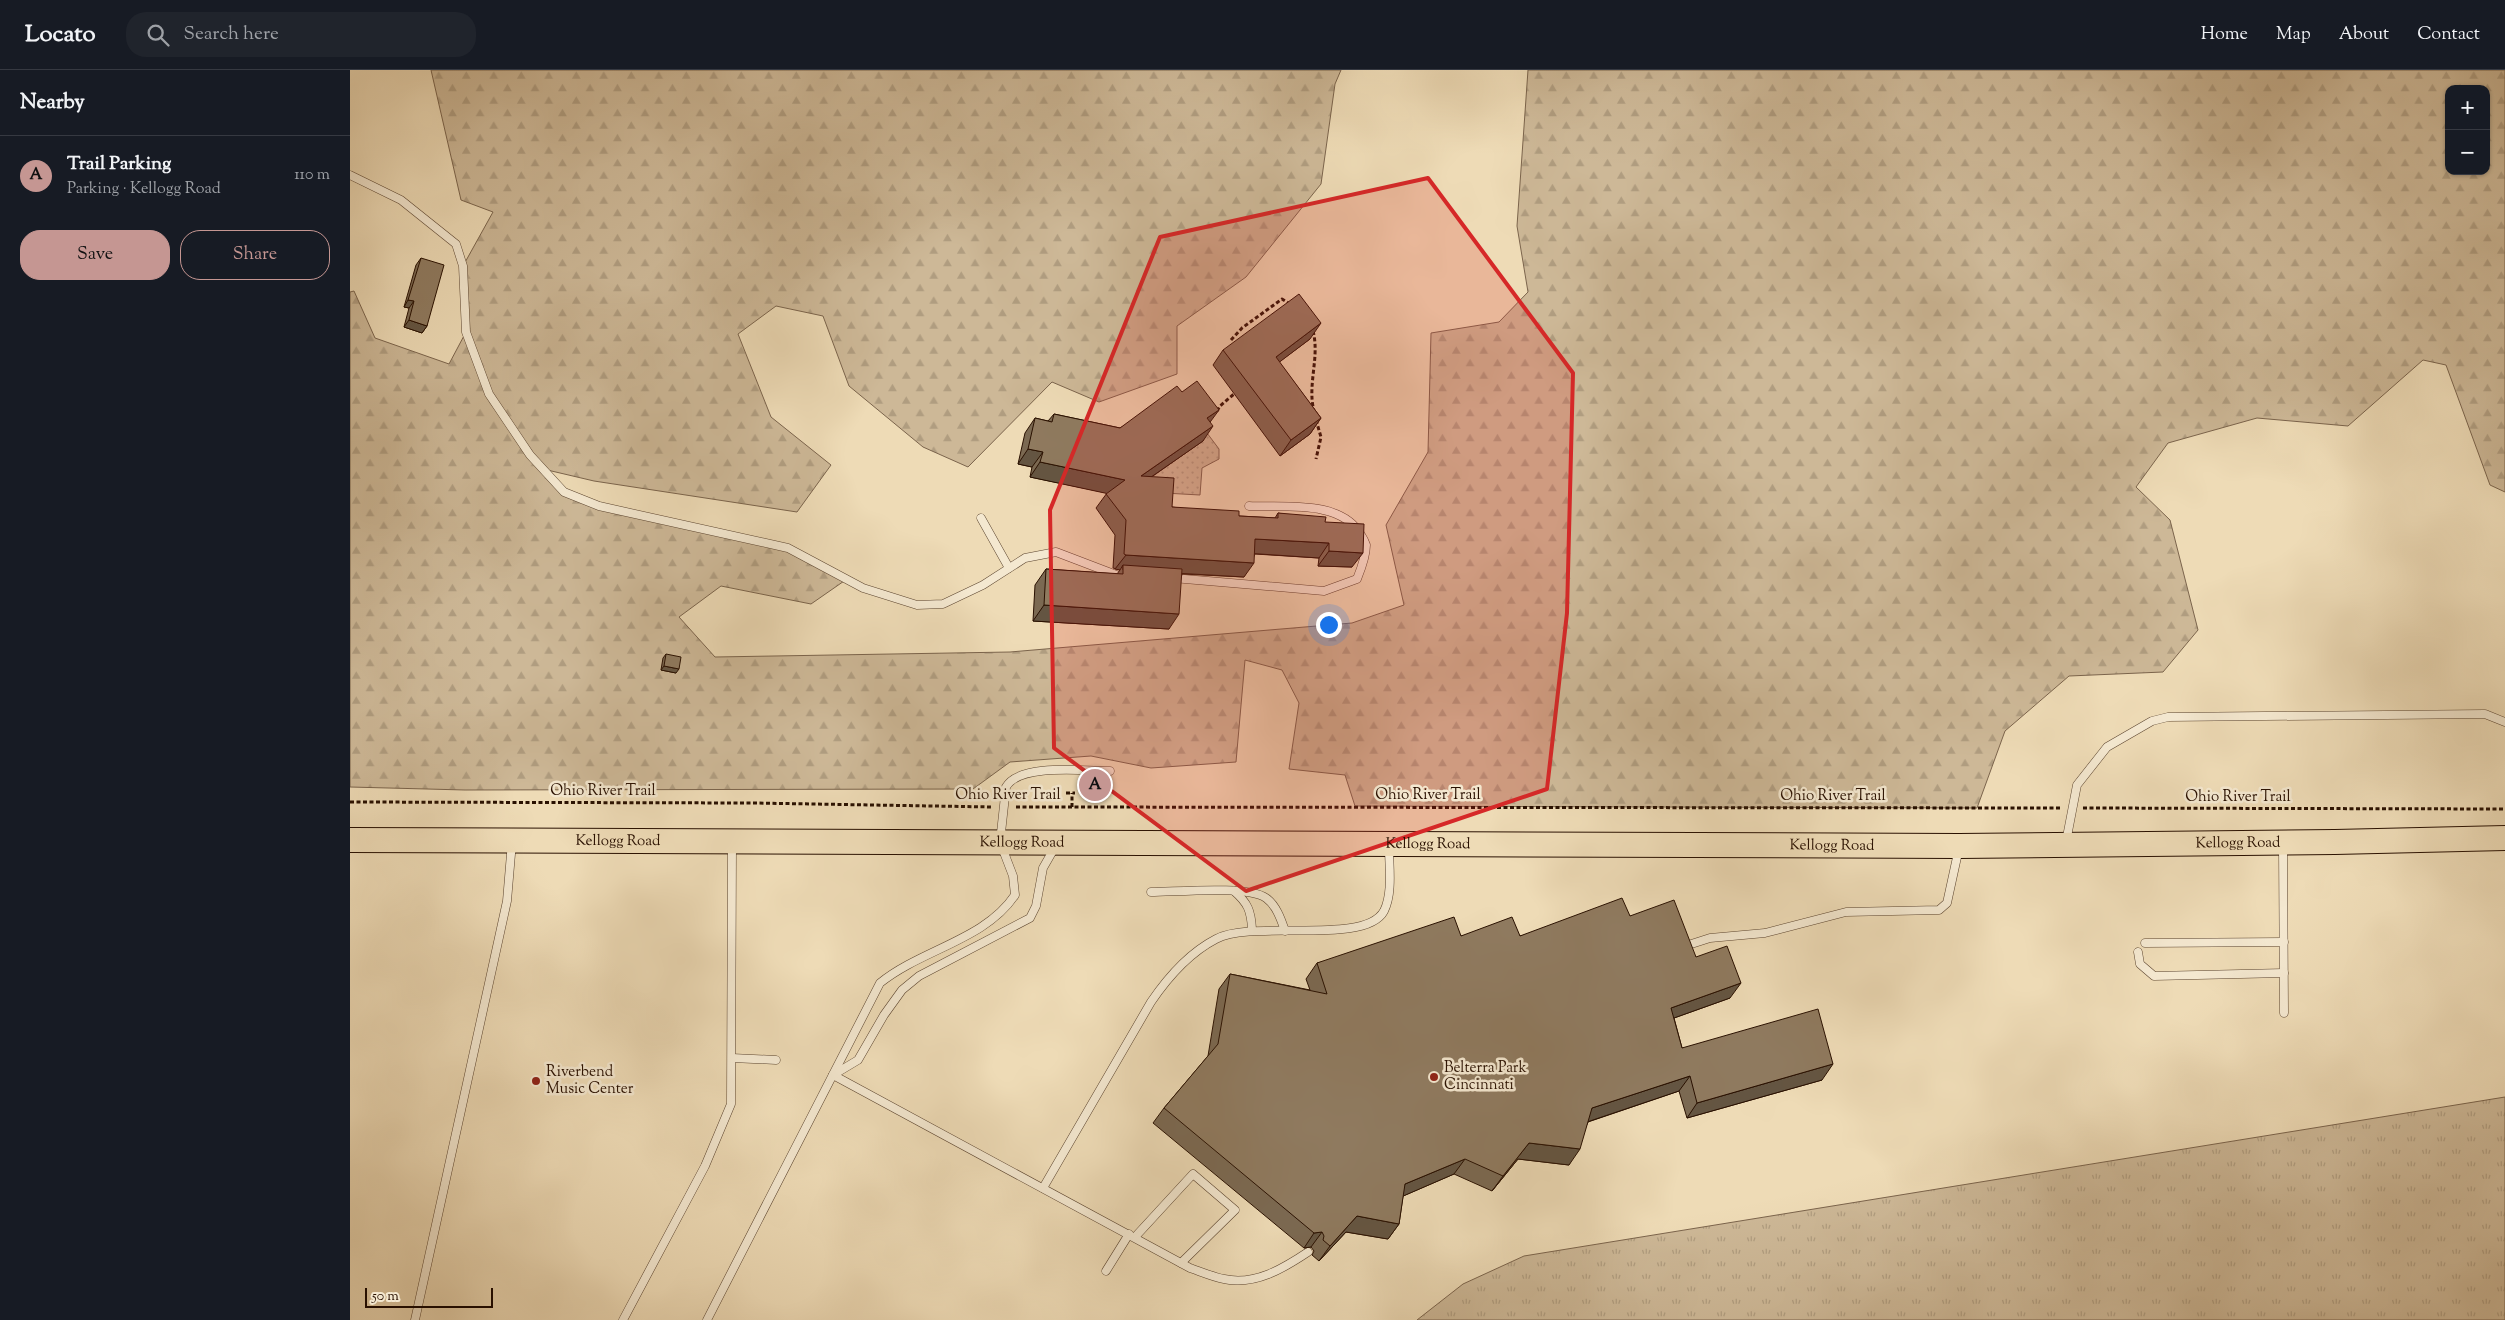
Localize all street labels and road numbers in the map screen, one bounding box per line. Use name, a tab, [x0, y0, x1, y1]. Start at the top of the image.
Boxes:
street label: Ohio River Trail	[550, 781, 656, 802]
street label: Ohio River Trail	[955, 785, 1061, 806]
street label: Ohio River Trail	[1375, 785, 1481, 806]
street label: Ohio River Trail	[1780, 786, 1886, 807]
street label: Ohio River Trail	[2185, 787, 2291, 808]
street label: Kellogg Road	[575, 830, 661, 852]
street label: Kellogg Road	[979, 832, 1065, 853]
street label: Kellogg Road	[2195, 832, 2281, 854]
street label: Kellogg Road	[1385, 833, 1471, 855]
street label: Kellogg Road	[1789, 835, 1875, 856]

